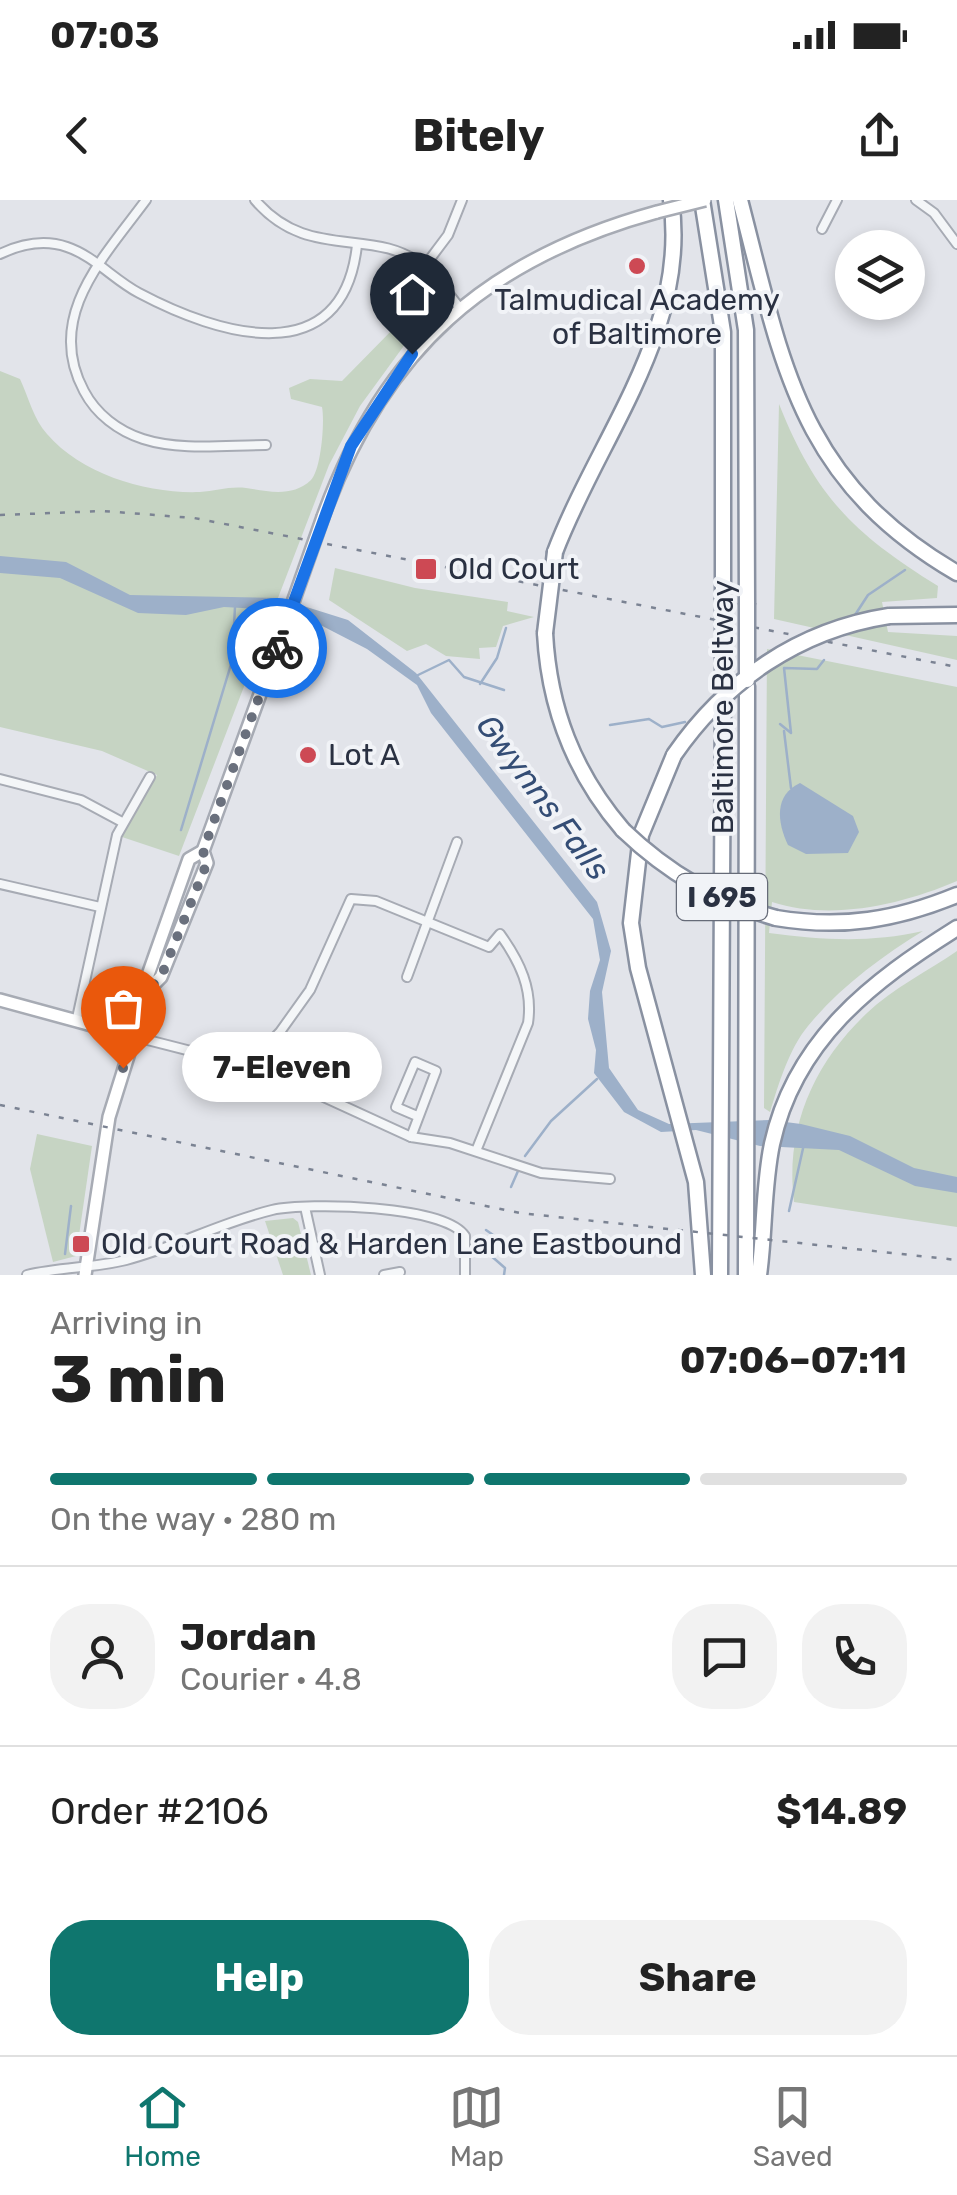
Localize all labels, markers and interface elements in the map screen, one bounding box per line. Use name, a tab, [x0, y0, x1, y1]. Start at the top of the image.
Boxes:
text: 07:03	[50, 12, 160, 58]
icon: back	[50, 108, 105, 163]
icon: share	[852, 108, 907, 163]
text: Bitely	[412, 109, 545, 162]
map controls	[835, 230, 925, 320]
button: layers	[835, 230, 925, 320]
pin	[370, 252, 455, 355]
marker: Talmudical Academy of Baltimore	[626, 255, 648, 277]
icon: home	[385, 267, 440, 322]
place label: Talmudical Academy of Baltimore	[494, 282, 780, 352]
place label: Old Court	[448, 551, 579, 587]
marker: Old Court	[413, 556, 439, 582]
street label: Baltimore Beltway	[705, 580, 741, 834]
courier	[227, 598, 327, 698]
icon: bike	[250, 621, 305, 676]
water label: Gwynns Falls	[468, 707, 618, 887]
place label: Lot A	[328, 737, 400, 773]
marker: Lot A	[297, 744, 319, 766]
road number: I 695	[677, 874, 767, 920]
pin	[81, 966, 166, 1069]
icon: bag	[96, 981, 151, 1036]
callout: 7-Eleven	[183, 1033, 383, 1103]
text: 7-Eleven	[213, 1048, 351, 1086]
place label: Old Court Road & Harden Lane Eastbound	[101, 1226, 682, 1262]
marker: Old Court Road & Harden Lane Eastbound	[70, 1233, 92, 1255]
text: Arriving in	[50, 1304, 202, 1342]
text: 07:06–07:11	[680, 1337, 907, 1383]
text: 3 min	[50, 1341, 227, 1418]
text: On the way · 280 m	[50, 1500, 337, 1538]
button: person	[50, 1604, 155, 1709]
button: chat	[672, 1604, 777, 1709]
button: phone	[802, 1604, 907, 1709]
text: Jordan	[180, 1614, 317, 1660]
text: Courier · 4.8	[180, 1660, 362, 1698]
text: Order #2106	[50, 1788, 269, 1834]
text: $14.89	[776, 1788, 907, 1834]
button: Help	[50, 1920, 469, 2035]
button: Share	[489, 1920, 907, 2035]
tab: Home	[124, 2080, 201, 2173]
tab: Map	[449, 2080, 504, 2173]
tab: Saved	[753, 2080, 833, 2173]

